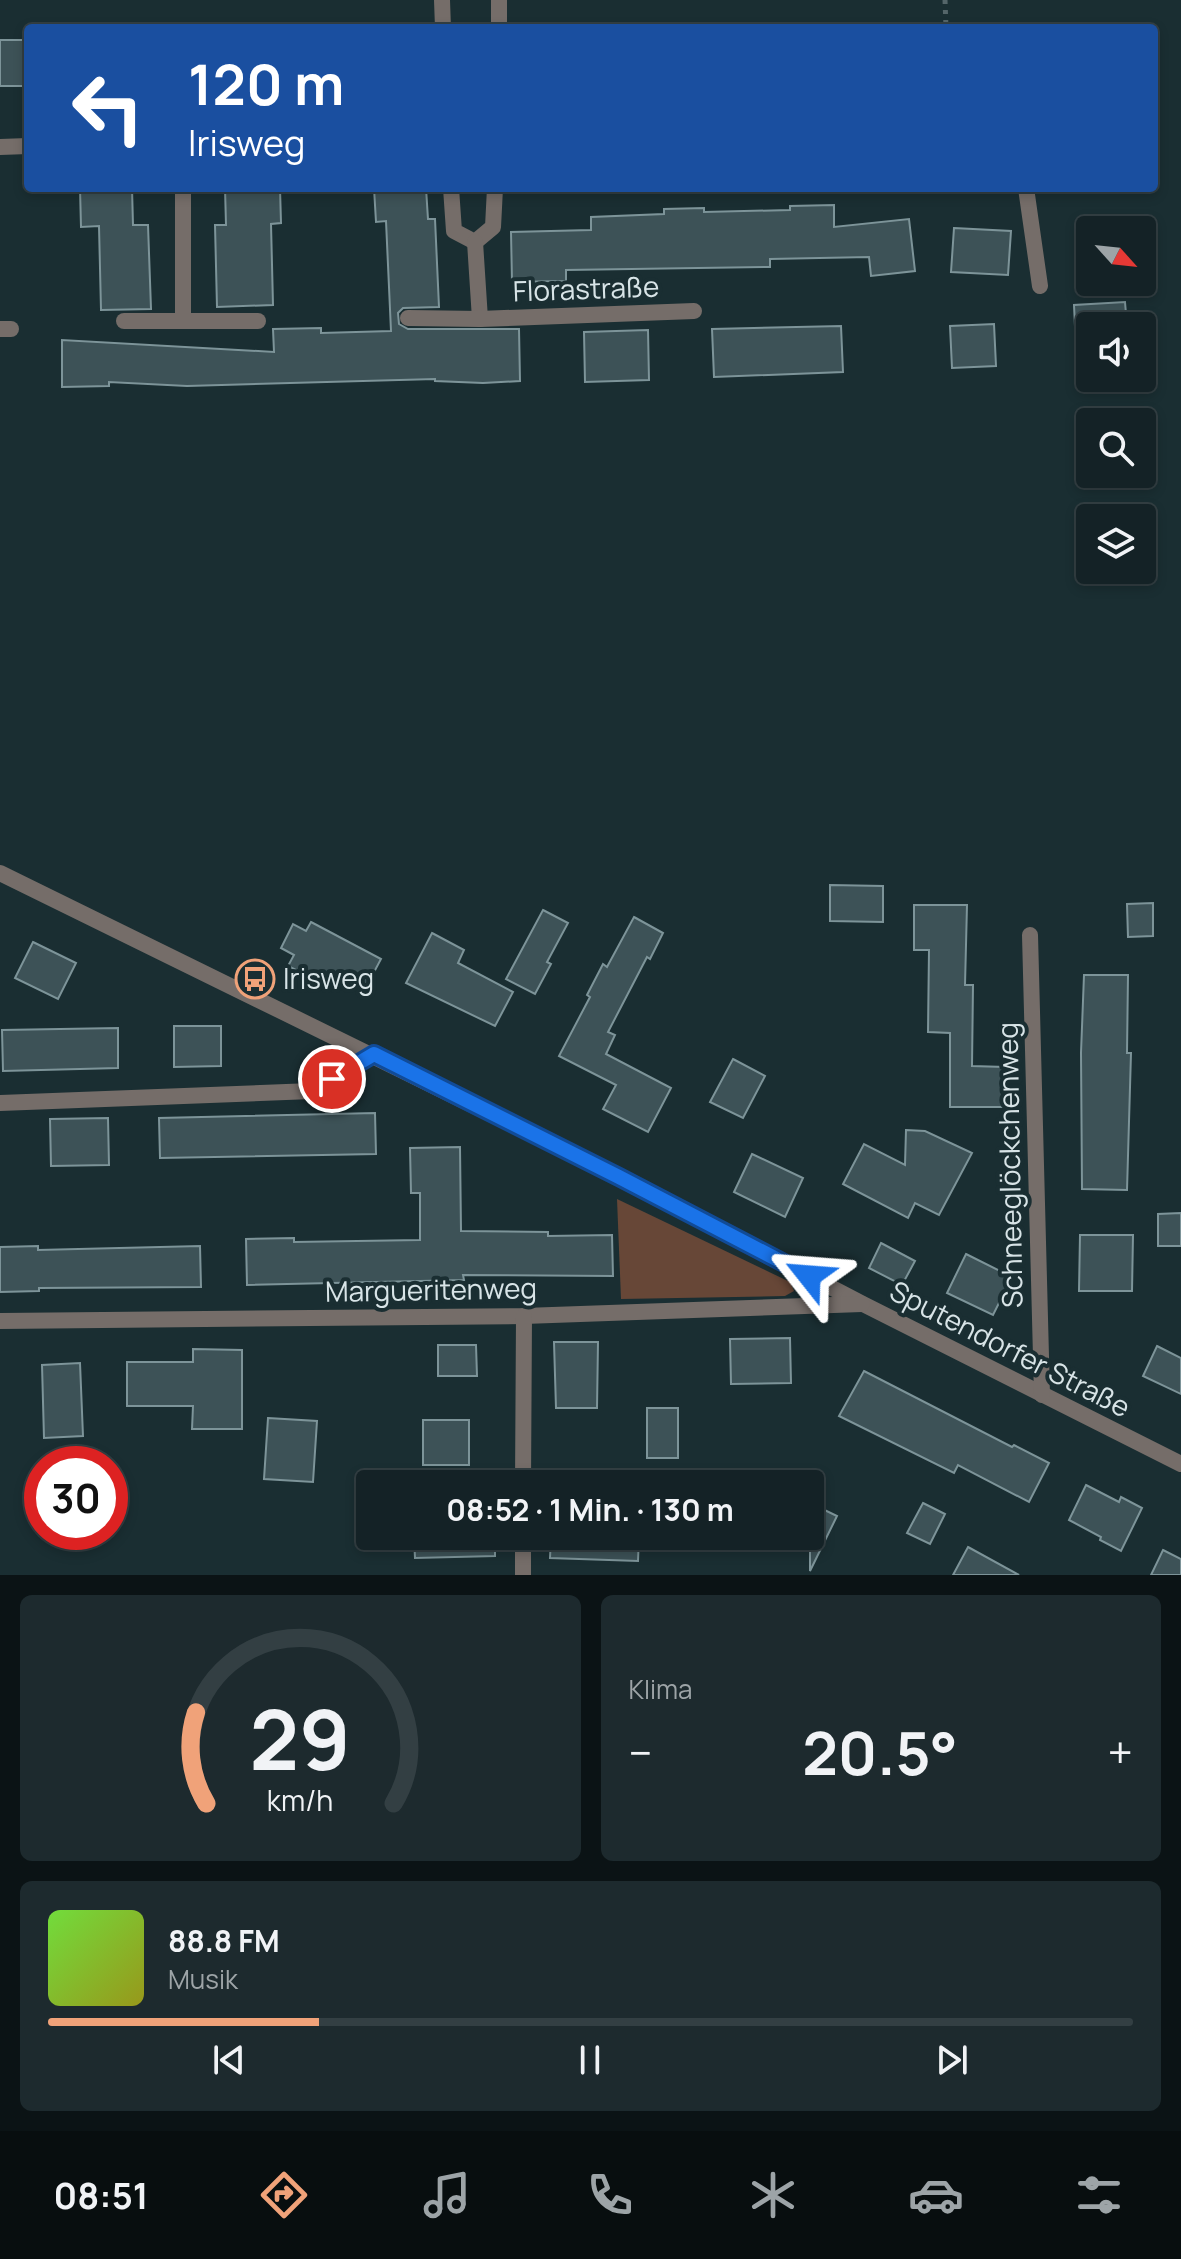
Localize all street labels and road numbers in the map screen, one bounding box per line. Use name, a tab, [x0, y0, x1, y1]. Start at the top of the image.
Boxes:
street label: Florastraße	[512, 266, 660, 310]
street label: Schneeglöckchenweg	[988, 1022, 1030, 1308]
street label: Margueritenweg	[325, 1268, 537, 1310]
street label: Sputendorfer Straße	[884, 1271, 1137, 1425]

